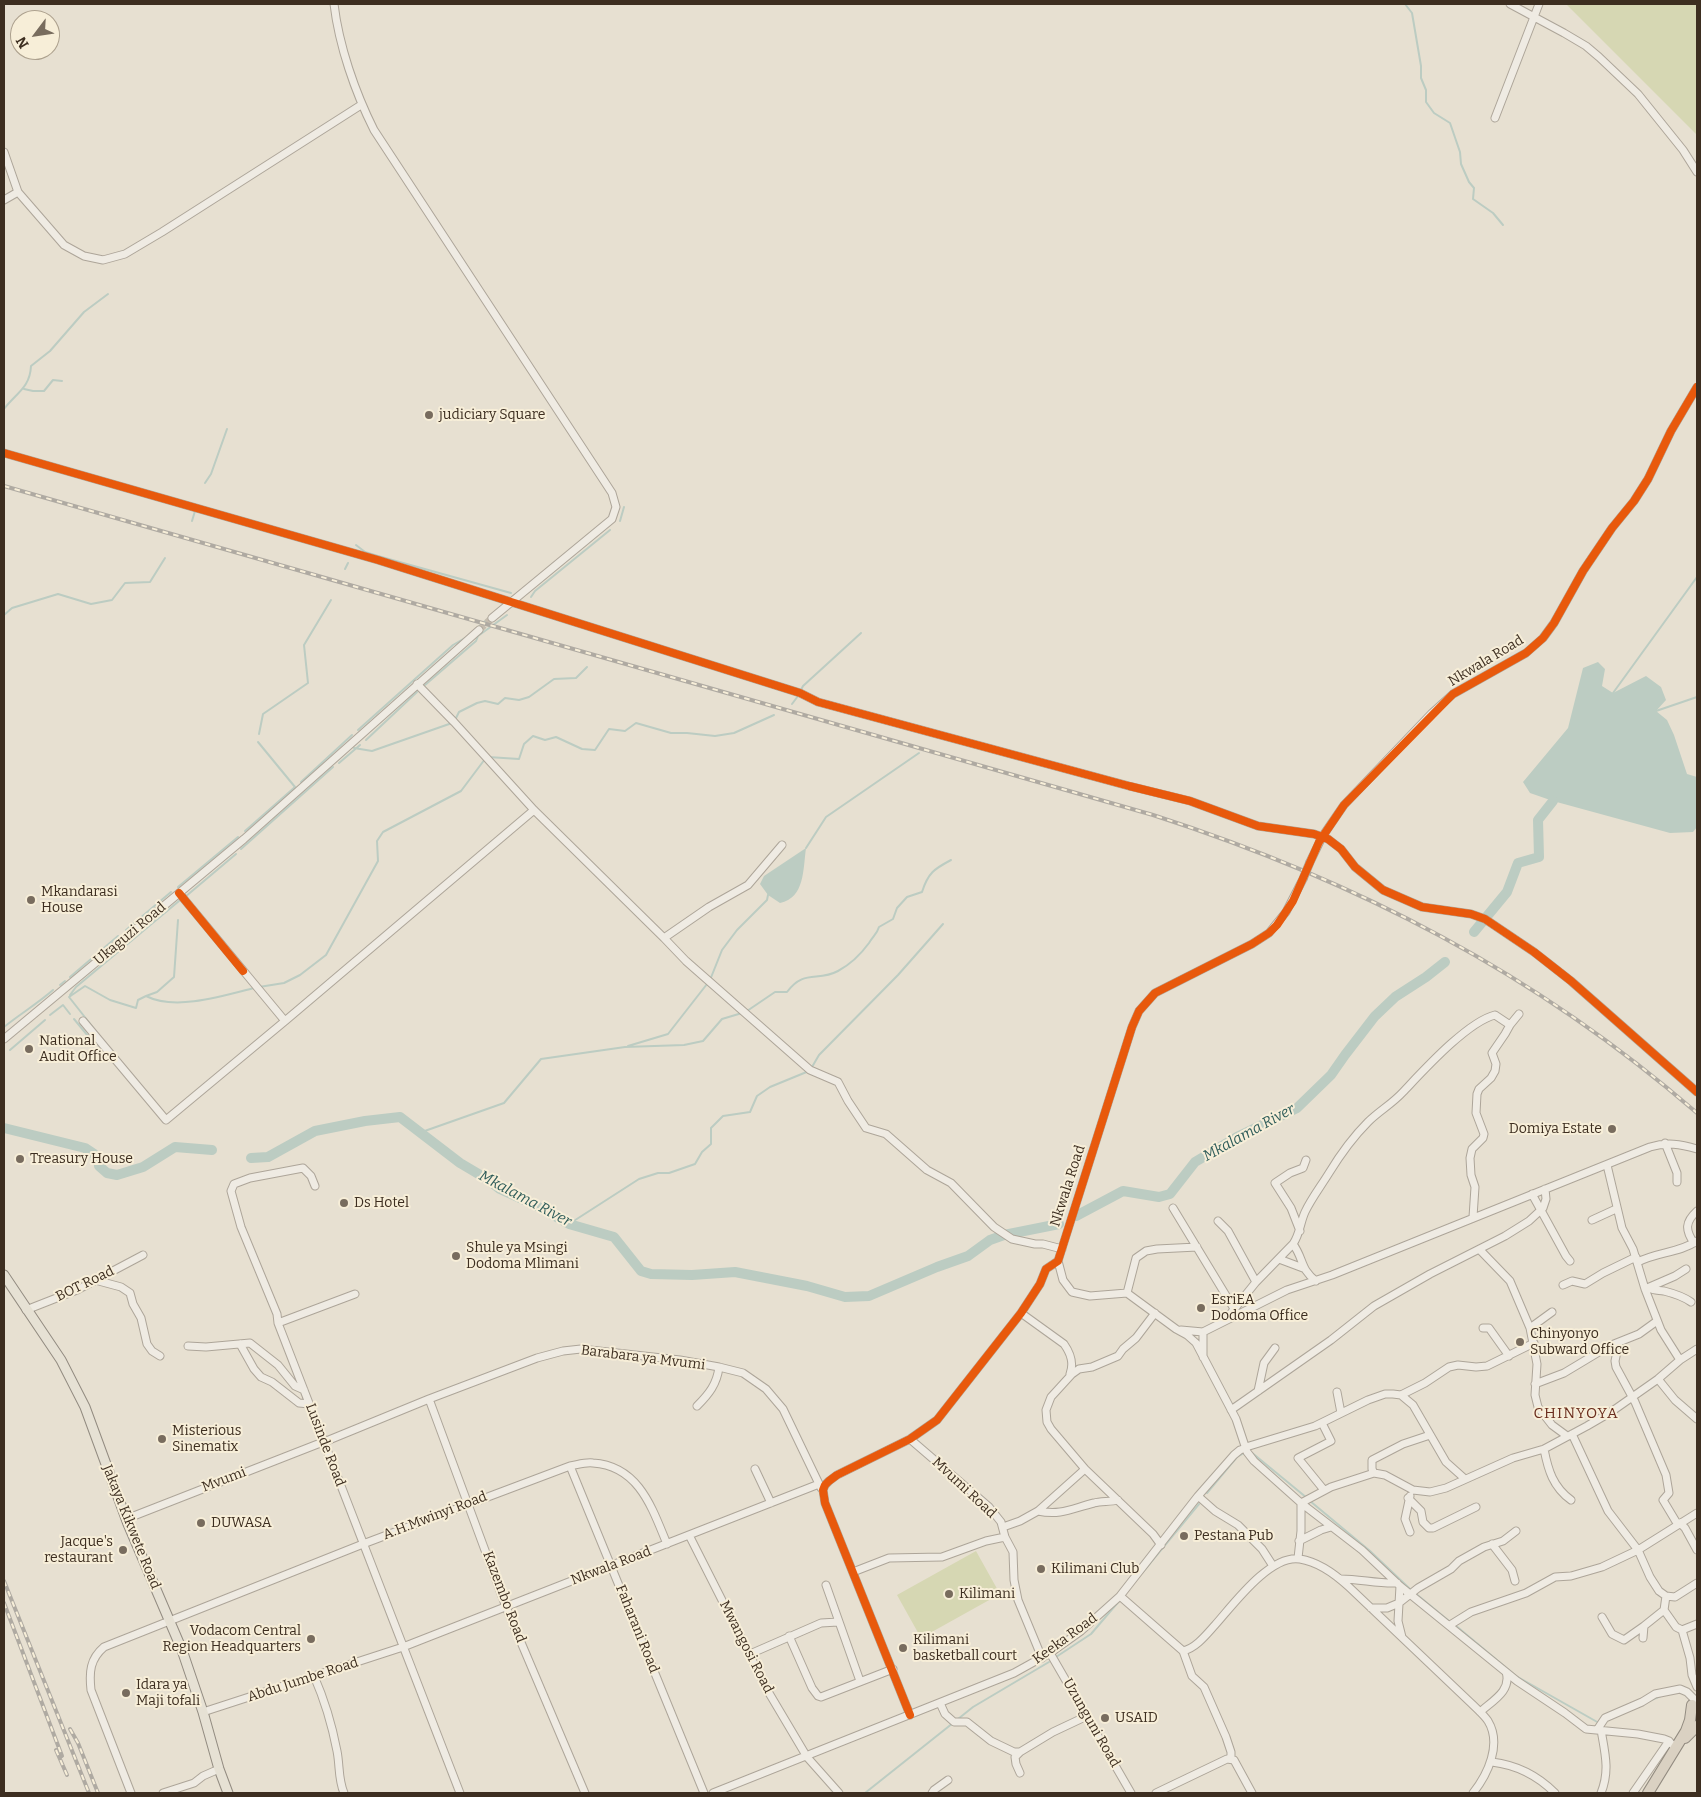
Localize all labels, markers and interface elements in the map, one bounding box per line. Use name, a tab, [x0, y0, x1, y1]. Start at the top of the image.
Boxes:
north arrow	[10, 10, 60, 60]
text: N	[13, 33, 33, 51]
place label: judiciary Square	[439, 407, 545, 423]
marker: judiciary Square	[423, 409, 435, 421]
street label: Nkwala Road	[1445, 632, 1527, 690]
place label: Mkandarasi House	[41, 884, 118, 916]
marker: Mkandarasi House	[25, 894, 37, 906]
street label: Ukaguzi Road	[91, 899, 169, 969]
place label: National Audit Office	[39, 1033, 117, 1066]
marker: National Audit Office	[23, 1043, 35, 1055]
water label: Mkalama River	[1200, 1100, 1298, 1166]
place label: Domiya Estate	[1509, 1121, 1602, 1137]
marker: Domiya Estate	[1606, 1123, 1618, 1135]
street label: Nkwala Road	[1047, 1143, 1089, 1229]
place label: Treasury House	[30, 1151, 133, 1167]
marker: Treasury House	[14, 1153, 26, 1165]
water label: Mkalama River	[476, 1167, 574, 1231]
place label: Ds Hotel	[354, 1195, 409, 1211]
marker: Ds Hotel	[338, 1197, 350, 1209]
place label: Shule ya Msingi Dodoma Mlimani	[466, 1240, 579, 1272]
marker: Shule ya Msingi Dodoma Mlimani	[450, 1250, 462, 1262]
street label: BOT Road	[53, 1263, 117, 1305]
place label: EsriEA Dodoma Office	[1211, 1292, 1308, 1324]
marker: EsriEA Dodoma Office	[1195, 1302, 1207, 1314]
place label: Chinyonyo Subward Office	[1530, 1326, 1629, 1358]
marker: Chinyonyo Subward Office	[1514, 1336, 1526, 1348]
street label: Barabara ya Mvumi	[580, 1342, 706, 1374]
street label: Lusinde Road	[301, 1401, 349, 1489]
district label: CHINYOYA	[1532, 1405, 1620, 1423]
place label: Misterious Sinematix	[172, 1423, 241, 1455]
marker: Misterious Sinematix	[156, 1433, 168, 1445]
street label: Mvumi Road	[928, 1454, 1000, 1522]
street label: Jakaya Kikwete Road	[98, 1462, 164, 1592]
street label: Mvumi	[200, 1464, 248, 1496]
street label: A.H.Mwinyi Road	[381, 1488, 489, 1544]
place label: DUWASA	[211, 1515, 272, 1531]
marker: DUWASA	[195, 1517, 207, 1529]
place label: Pestana Pub	[1194, 1528, 1273, 1544]
marker: Pestana Pub	[1178, 1530, 1190, 1542]
place label: Jacque's restaurant	[44, 1534, 113, 1566]
street label: Nkwala Road	[568, 1543, 654, 1589]
marker: Jacque's restaurant	[117, 1544, 129, 1556]
street label: Kazembo Road	[479, 1549, 529, 1645]
place label: Kilimani Club	[1051, 1561, 1139, 1577]
marker: Kilimani Club	[1035, 1563, 1047, 1575]
street label: Faharani Road	[612, 1582, 662, 1676]
place label: Kilimani	[959, 1586, 1015, 1602]
marker: Kilimani	[943, 1588, 955, 1600]
street label: Mwangosi Road	[715, 1598, 777, 1696]
street label: Keeka Road	[1030, 1610, 1100, 1668]
place label: Vodacom Central Region Headquarters	[163, 1623, 301, 1655]
place label: Kilimani basketball court	[913, 1632, 1017, 1664]
marker: Vodacom Central Region Headquarters	[305, 1633, 317, 1645]
marker: Kilimani basketball court	[897, 1642, 909, 1654]
street label: Abdu Jumbe Road	[245, 1654, 361, 1706]
street label: Uzunguni Road	[1059, 1676, 1123, 1770]
place label: Idara ya Maji tofali	[136, 1677, 200, 1710]
marker: Idara ya Maji tofali	[120, 1687, 132, 1699]
place label: USAID	[1115, 1710, 1158, 1726]
marker: USAID	[1099, 1712, 1111, 1724]

